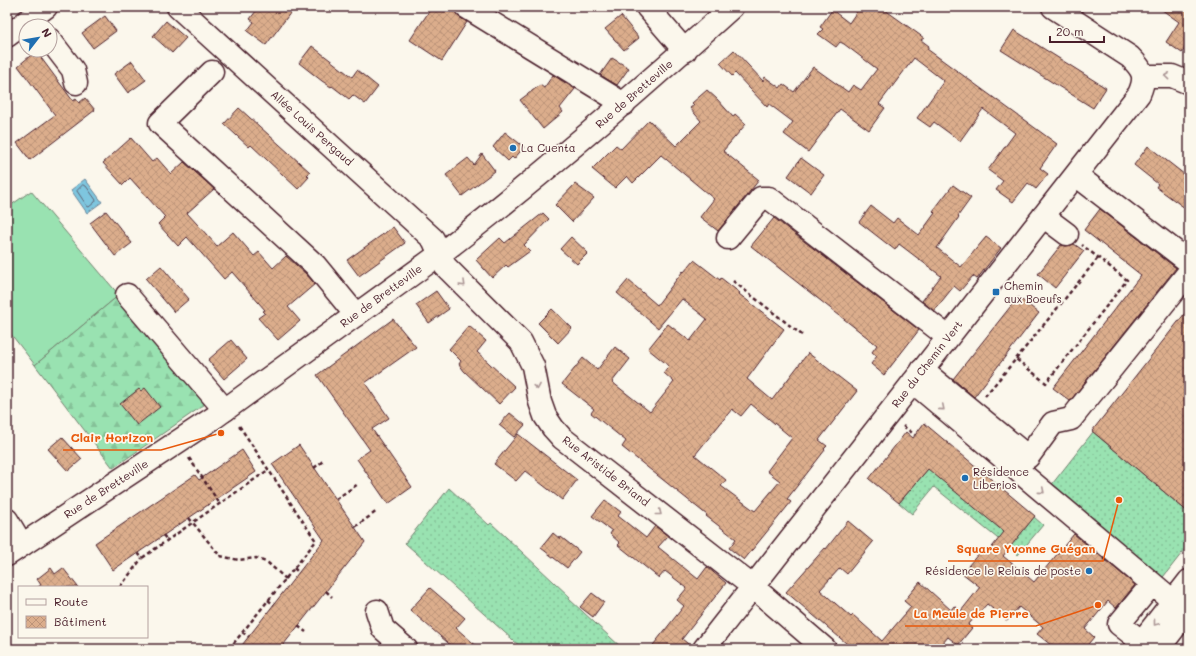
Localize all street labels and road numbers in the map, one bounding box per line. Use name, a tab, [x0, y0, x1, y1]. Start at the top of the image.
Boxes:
street label: Rue de Bretteville	[592, 56, 676, 131]
street label: Allée Louis Pergaud	[268, 87, 357, 169]
street label: Rue de Bretteville	[337, 261, 425, 330]
street label: Rue du Chemin Vert	[888, 317, 965, 410]
street label: Rue Aristide Briand	[560, 432, 653, 509]
street label: Rue de Bretteville	[61, 456, 151, 522]

